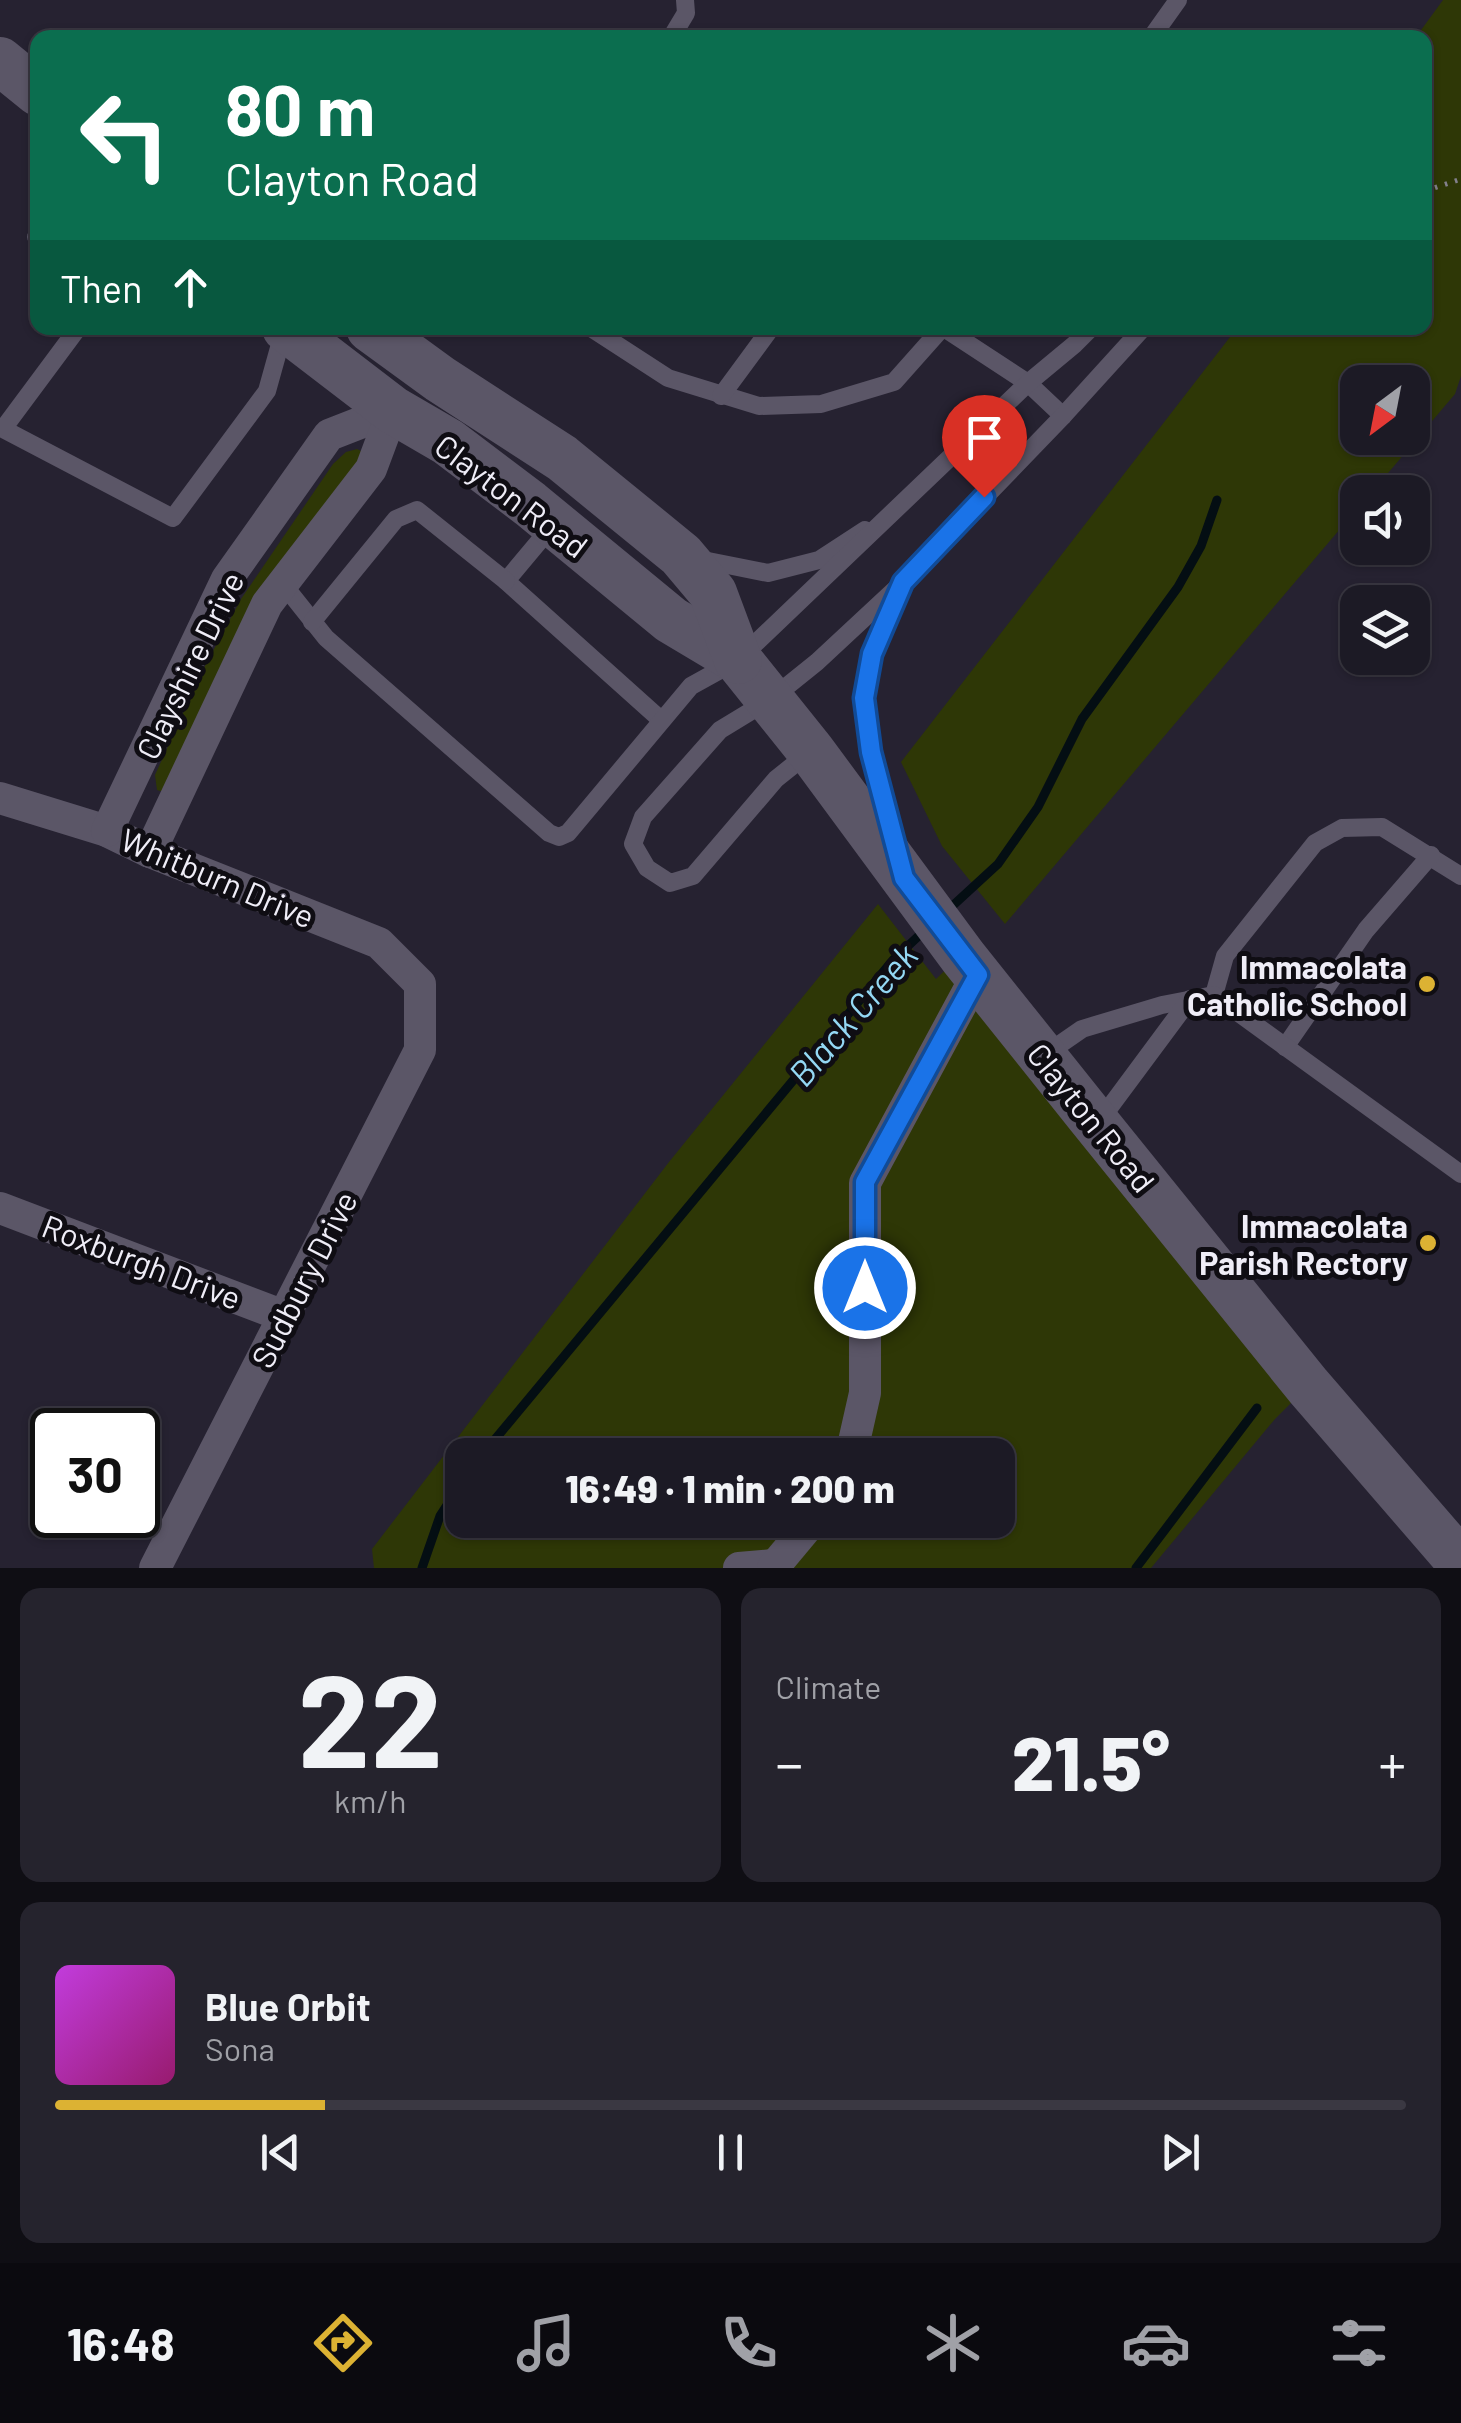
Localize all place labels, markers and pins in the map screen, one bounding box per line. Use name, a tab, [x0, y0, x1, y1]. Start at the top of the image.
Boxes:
pin	[942, 395, 1027, 498]
place label: Immacolata Catholic School	[1187, 947, 1407, 1022]
marker: Immacolata Catholic School	[1416, 973, 1438, 995]
place label: Immacolata Parish Rectory	[1199, 1206, 1408, 1281]
marker: Immacolata Parish Rectory	[1417, 1232, 1439, 1254]

